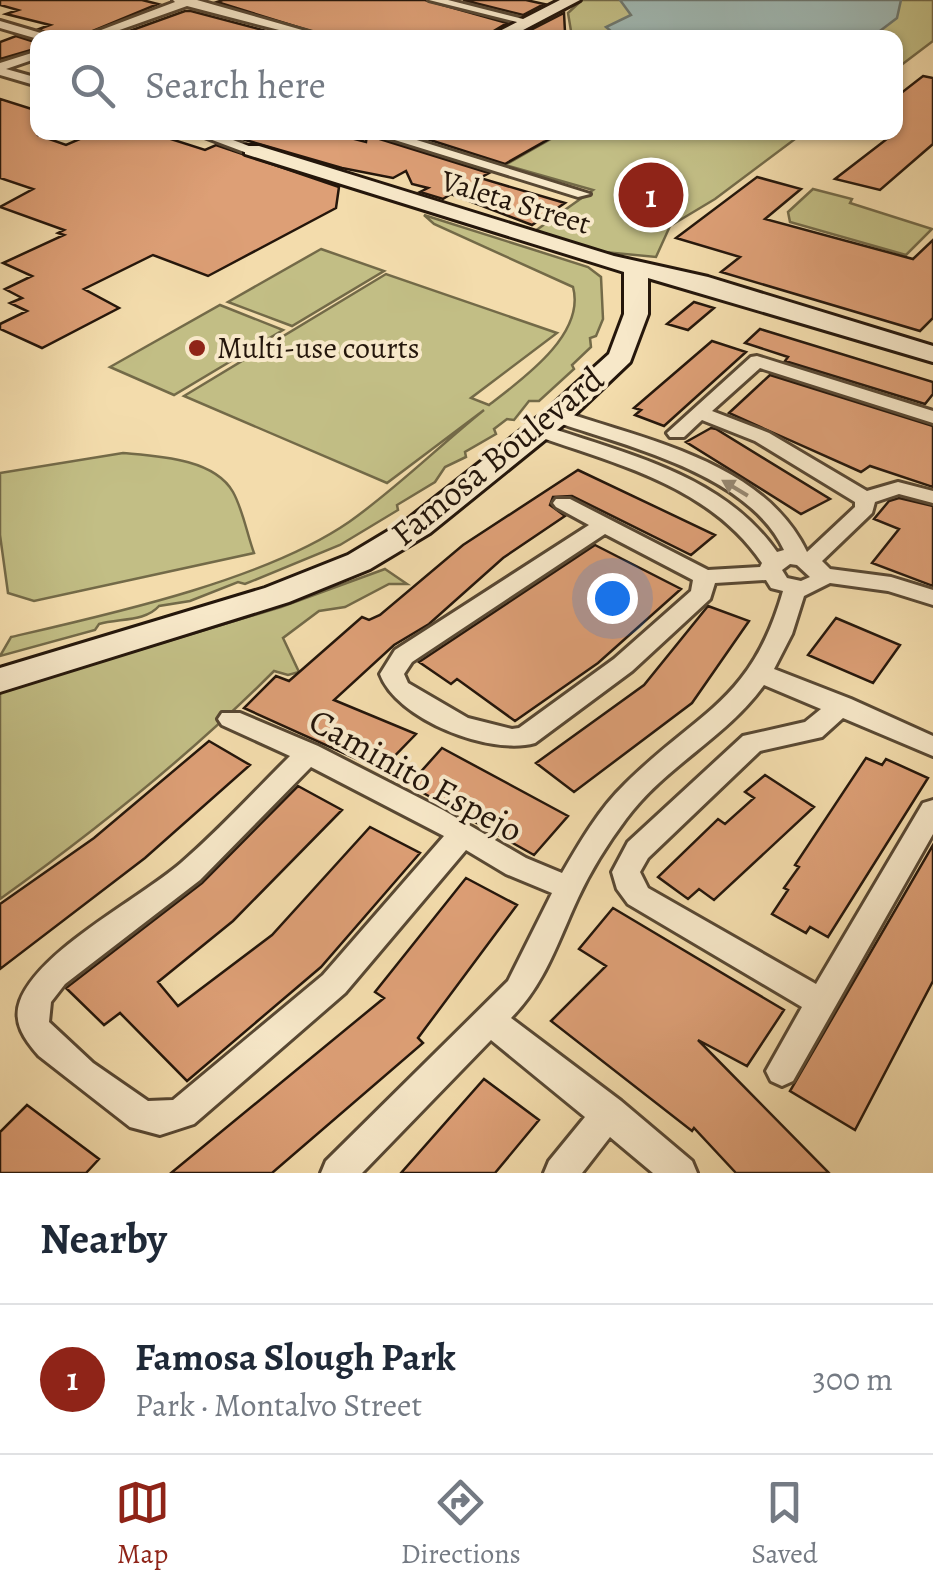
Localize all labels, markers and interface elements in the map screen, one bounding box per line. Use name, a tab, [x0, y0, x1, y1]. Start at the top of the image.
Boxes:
search box	[30, 30, 903, 140]
icon: search	[65, 58, 120, 113]
text: Search here	[145, 59, 326, 111]
pin: 1	[618, 158, 684, 232]
street label: Valeta Street	[435, 160, 596, 244]
place label: Multi-use courts	[217, 328, 420, 368]
marker: Multi-use courts	[186, 337, 208, 359]
street label: Famosa Boulevard	[381, 355, 614, 557]
one-way arrow	[721, 480, 749, 497]
your location	[587, 573, 638, 624]
street label: Caminito Espejo	[301, 696, 531, 854]
text: Nearby	[40, 1210, 167, 1267]
text: Famosa Slough Park	[135, 1331, 456, 1383]
text: 1	[67, 1357, 78, 1401]
text: 300 m	[813, 1357, 893, 1401]
text: Park · Montalvo Street	[135, 1383, 422, 1427]
tab: Map	[115, 1475, 170, 1573]
tab: Directions	[401, 1475, 521, 1573]
tab: Saved	[751, 1475, 818, 1573]

